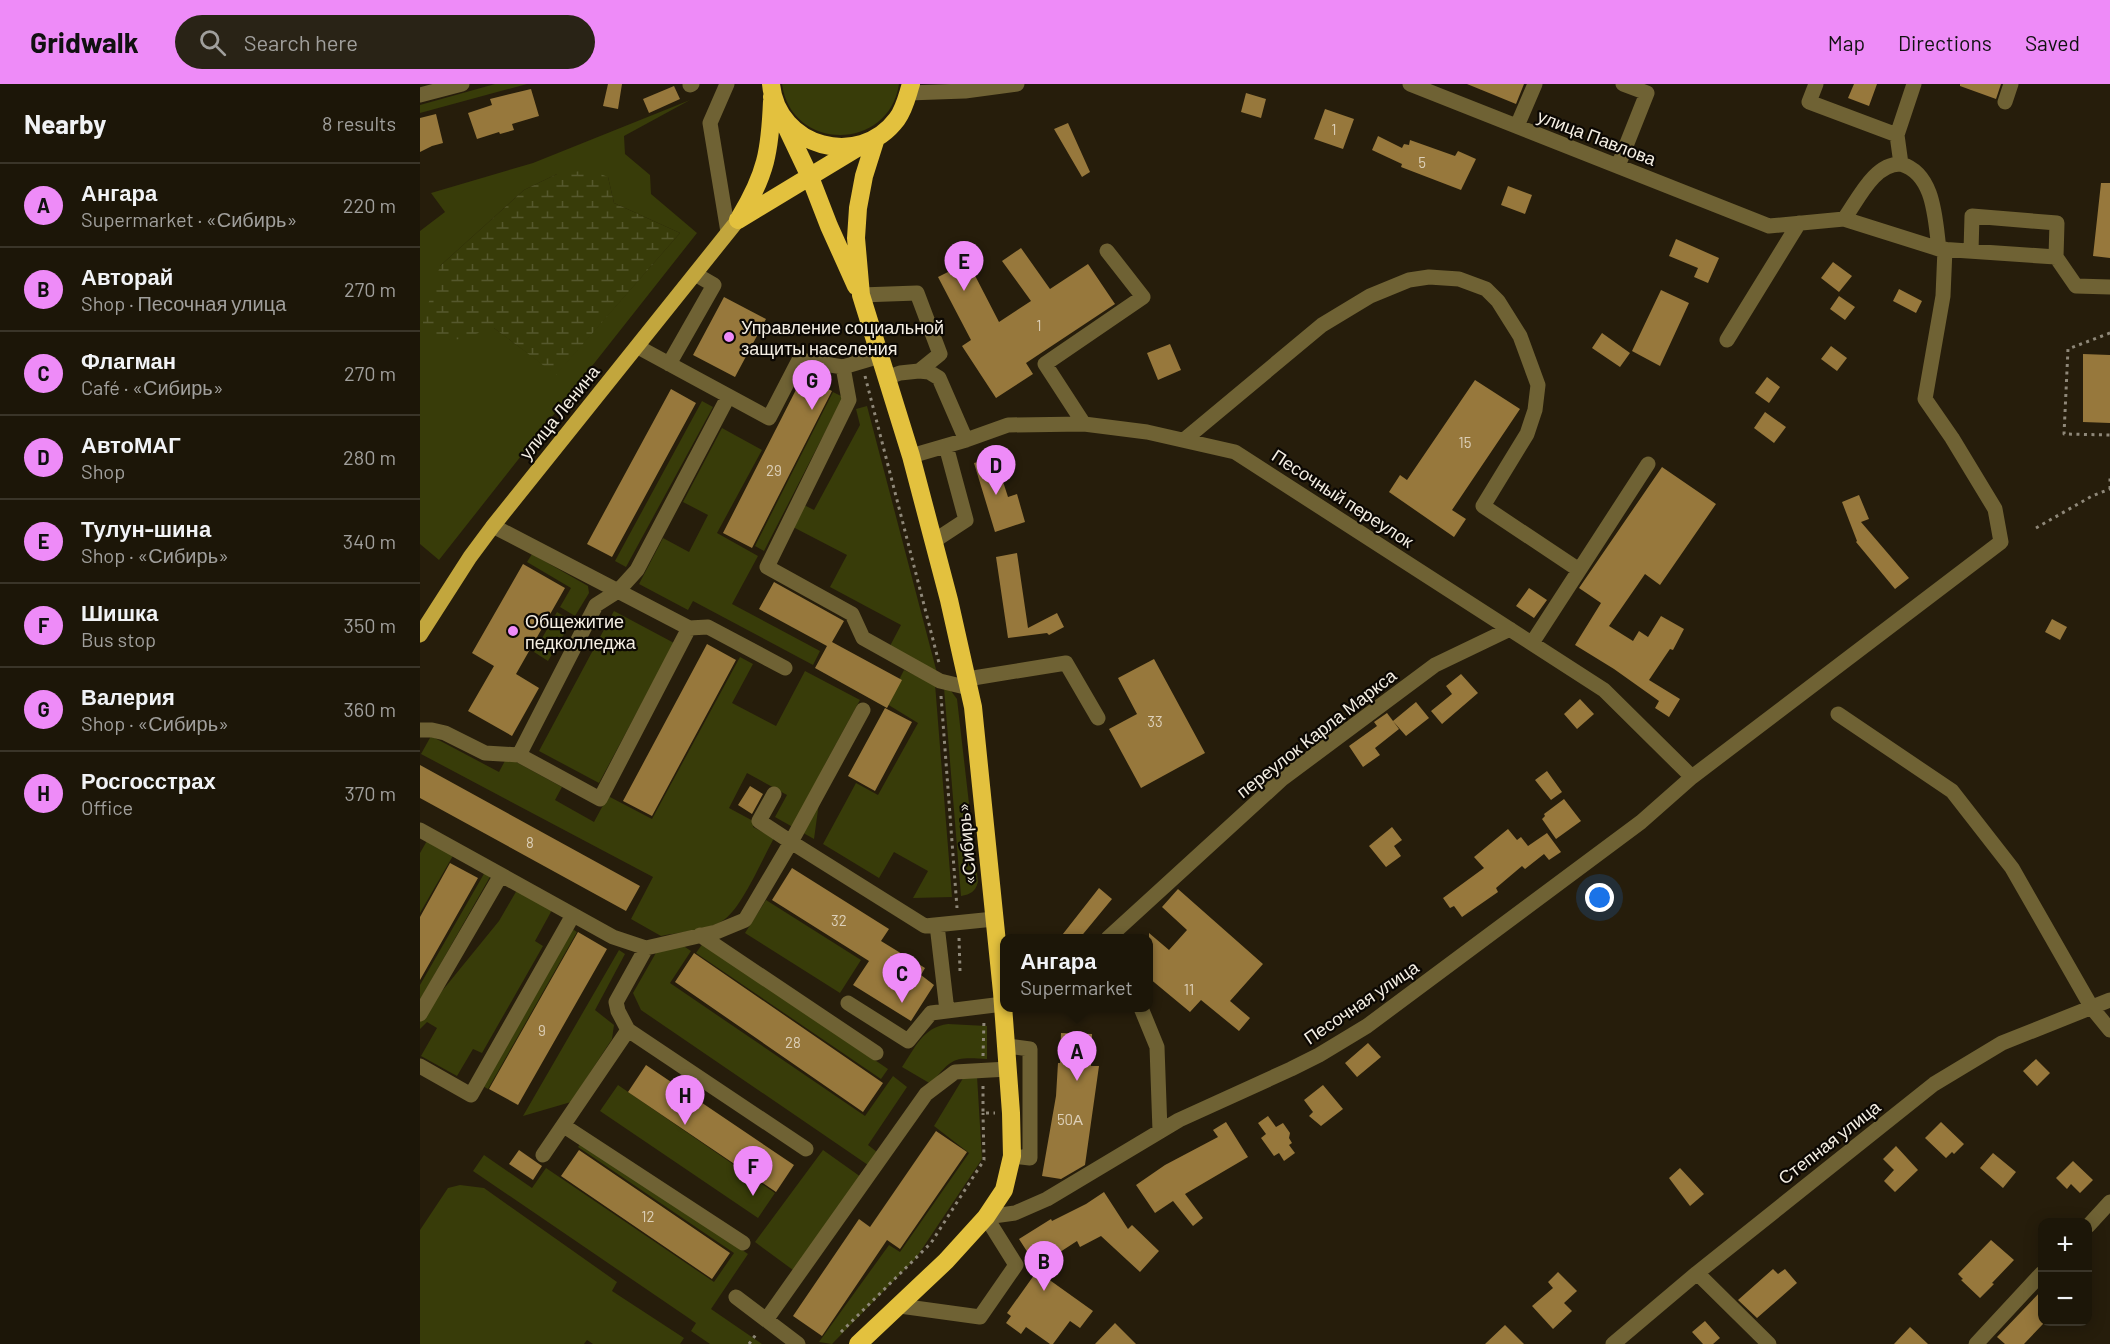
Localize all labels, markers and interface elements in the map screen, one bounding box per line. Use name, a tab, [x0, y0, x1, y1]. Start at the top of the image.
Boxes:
search box	[175, 15, 595, 69]
text: Gridwalk	[30, 25, 139, 59]
icon: search	[196, 26, 229, 59]
text: Search here	[244, 29, 358, 55]
text: Map	[1828, 30, 1865, 55]
text: Directions	[1898, 30, 1992, 55]
text: Saved	[2025, 30, 2080, 55]
street label: улица Павлова	[1535, 104, 1660, 170]
text: Nearby	[24, 108, 106, 139]
text: 8 results	[322, 111, 396, 135]
house number: 1	[1331, 120, 1337, 138]
house number: 5	[1418, 153, 1426, 171]
text: Ангара	[81, 179, 157, 205]
text: A	[37, 193, 50, 217]
text: 220 m	[343, 193, 396, 217]
text: Supermarket · «Сибирь»	[81, 207, 297, 231]
pin: E	[944, 242, 984, 291]
text: Авторай	[81, 263, 173, 289]
text: B	[37, 277, 50, 301]
text: 270 m	[344, 277, 396, 301]
text: Shop · Песочная улица	[81, 291, 286, 315]
place label: Управление социальной защиты населения	[741, 316, 944, 359]
house number: 1	[1036, 316, 1042, 334]
marker: Управление социальной защиты населения	[722, 330, 736, 344]
text: Флагман	[81, 347, 176, 373]
street label: улица Ленина	[514, 360, 604, 464]
pin: G	[792, 360, 832, 410]
text: C	[37, 361, 50, 385]
text: 270 m	[344, 361, 396, 385]
text: Café · «Сибирь»	[81, 375, 224, 399]
text: АвтоМАГ	[81, 431, 181, 457]
house number: 15	[1459, 433, 1471, 451]
street label: Песочный переулок	[1268, 444, 1418, 552]
text: D	[37, 445, 50, 469]
text: 280 m	[343, 445, 396, 469]
pin: D	[976, 446, 1016, 495]
text: Shop	[81, 459, 125, 483]
house number: 29	[766, 461, 782, 479]
text: Тулун-шина	[81, 515, 211, 541]
text: E	[38, 529, 49, 553]
text: 340 m	[343, 529, 396, 553]
text: Shop · «Сибирь»	[81, 543, 229, 567]
text: Шишка	[81, 599, 158, 625]
place label: Общежитие педколледжа	[525, 610, 637, 653]
text: F	[38, 613, 49, 637]
text: 350 m	[344, 613, 396, 637]
marker: Общежитие педколледжа	[506, 624, 520, 638]
text: Bus stop	[81, 627, 156, 651]
street label: переулок Карла Маркса	[1232, 663, 1401, 802]
text: Валерия	[81, 683, 175, 709]
text: G	[37, 697, 50, 721]
text: 360 m	[344, 697, 396, 721]
text: Shop · «Сибирь»	[81, 711, 229, 735]
house number: 33	[1147, 712, 1163, 730]
text: Росгосстрах	[81, 767, 216, 793]
text: H	[37, 781, 50, 805]
text: 370 m	[344, 781, 396, 805]
text: Office	[81, 795, 133, 819]
street label: «Сибирь»	[951, 802, 981, 886]
house number: 8	[526, 833, 534, 851]
your location	[1585, 883, 1614, 912]
house number: 32	[831, 911, 847, 929]
popup	[1000, 934, 1153, 1012]
text: Ангара	[1020, 947, 1096, 973]
pin: C	[882, 954, 922, 1003]
street label: Песочная улица	[1299, 955, 1423, 1049]
text: Supermarket	[1020, 975, 1133, 999]
house number: 11	[1184, 980, 1194, 998]
house number: 9	[538, 1021, 546, 1039]
pin: A	[1058, 1032, 1096, 1081]
house number: 28	[785, 1033, 801, 1051]
pin: H	[666, 1076, 704, 1125]
street label: Степная улица	[1774, 1095, 1885, 1189]
house number: 50А	[1057, 1110, 1083, 1128]
pin: F	[734, 1146, 772, 1196]
house number: 12	[641, 1207, 655, 1225]
map controls	[2038, 1218, 2092, 1326]
button: +	[2038, 1218, 2092, 1272]
pin: B	[1024, 1242, 1064, 1291]
button: −	[2038, 1272, 2092, 1326]

